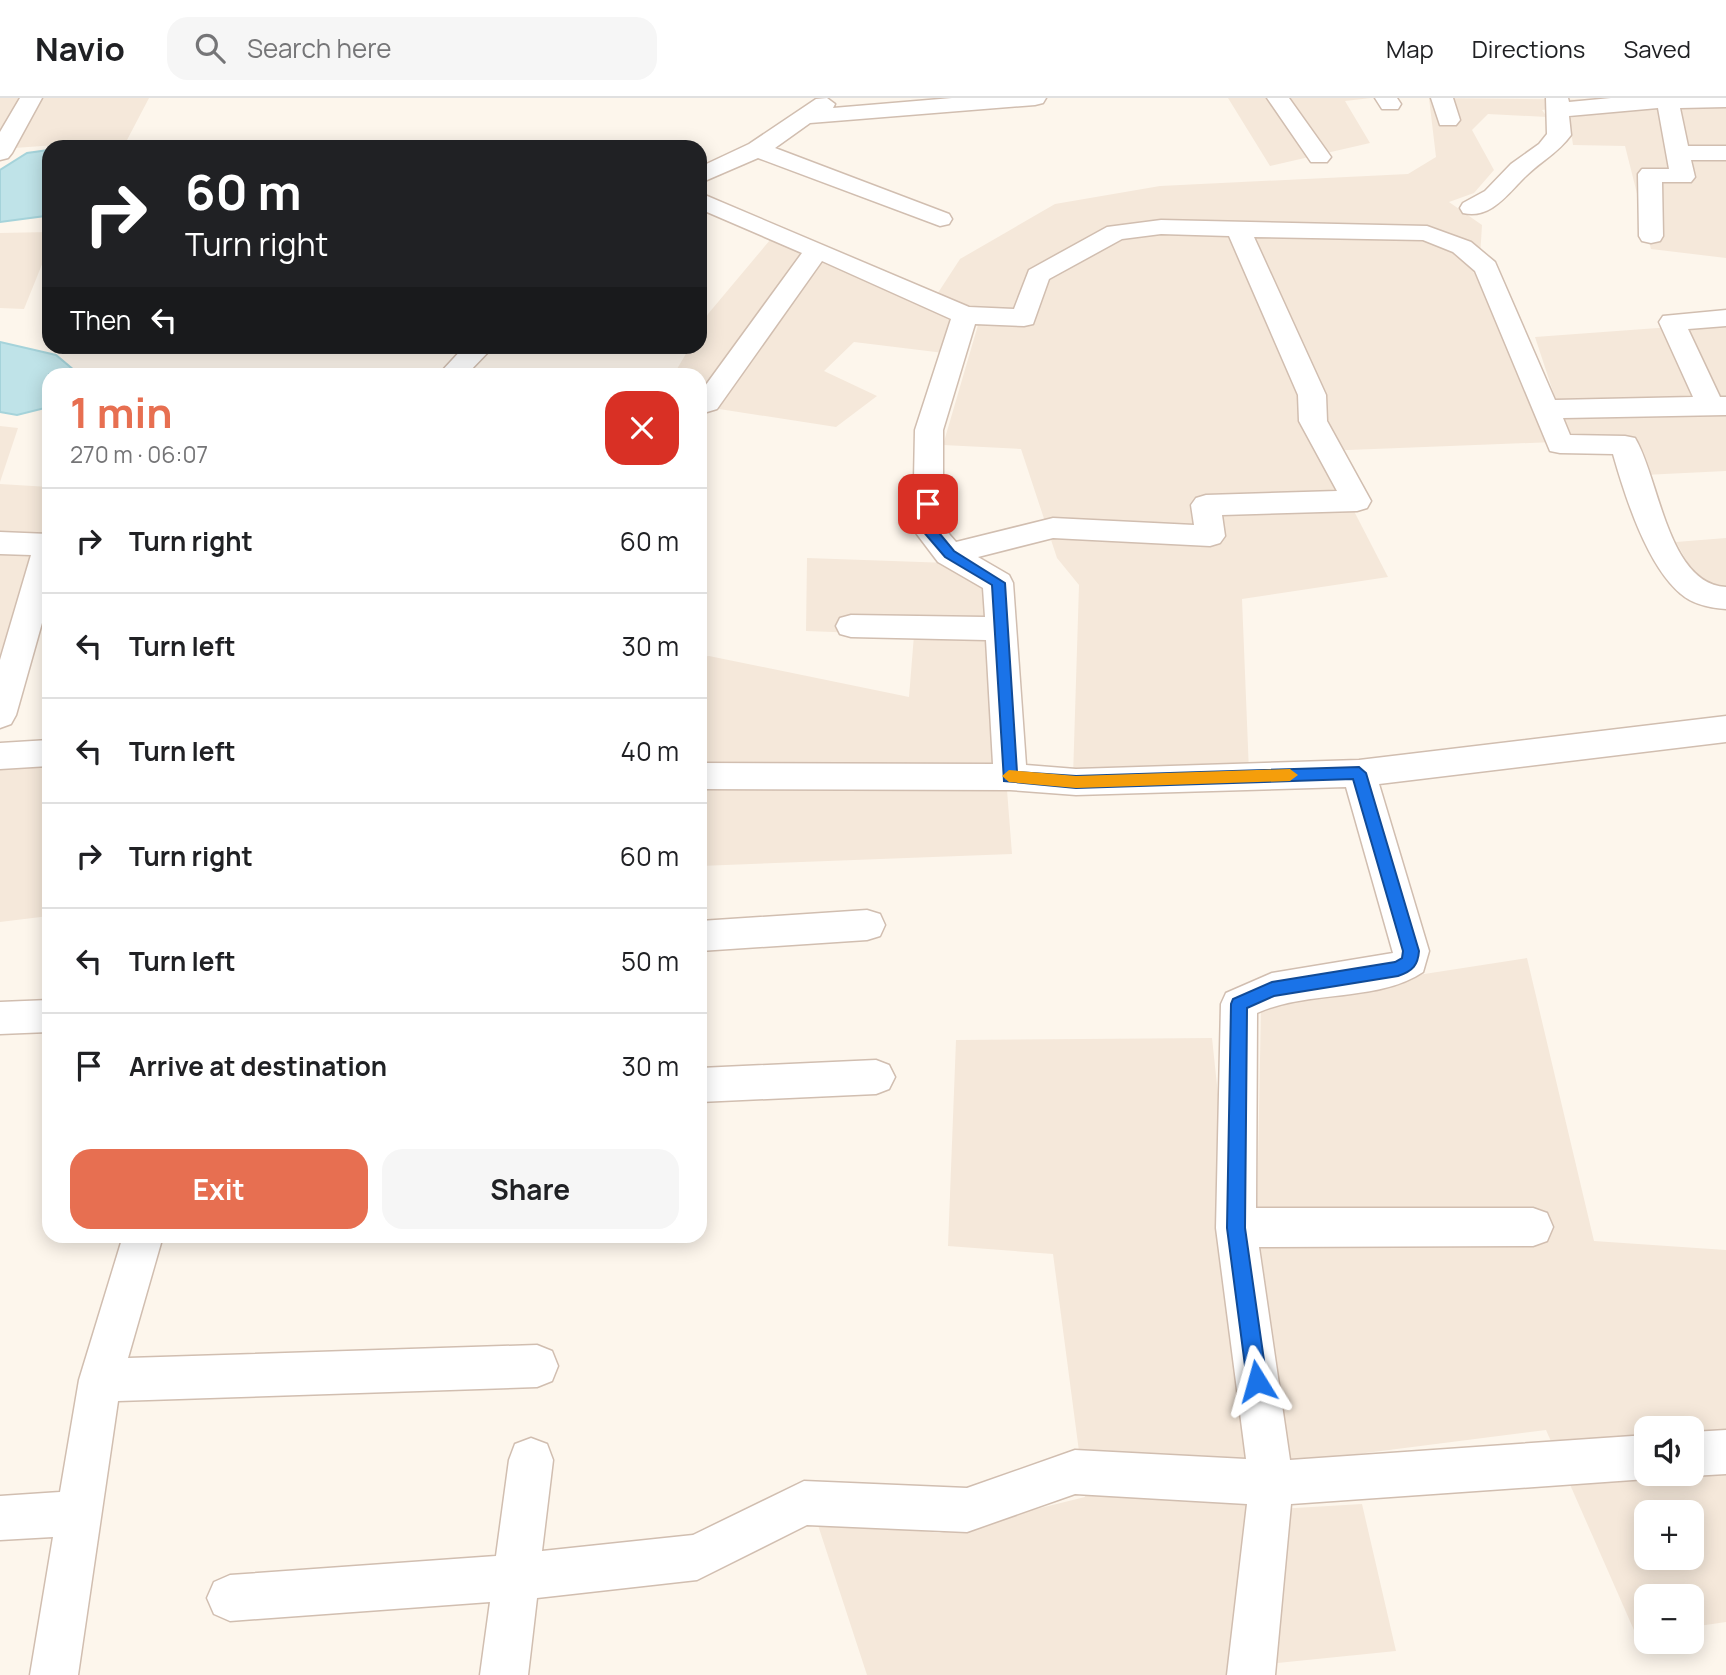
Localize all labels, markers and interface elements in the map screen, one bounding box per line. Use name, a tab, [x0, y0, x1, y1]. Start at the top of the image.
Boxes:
search box	[167, 17, 657, 80]
text: Navio	[35, 26, 125, 71]
icon: search	[191, 29, 229, 67]
text: Search here	[247, 30, 391, 66]
text: Map	[1386, 32, 1434, 65]
text: Directions	[1472, 32, 1585, 65]
text: Saved	[1623, 32, 1691, 65]
text: 60 m	[185, 158, 302, 225]
icon: right	[70, 168, 161, 259]
text: Turn right	[185, 222, 328, 266]
icon: left	[145, 301, 183, 339]
text: Then	[70, 302, 131, 338]
text: 1 min	[70, 383, 173, 441]
button: close	[605, 391, 679, 465]
text: 270 m · 06:07	[70, 438, 208, 470]
pin	[898, 474, 958, 534]
icon: arrive	[909, 485, 947, 523]
icon: right	[70, 522, 108, 560]
text: Turn right	[129, 523, 253, 559]
text: 60 m	[620, 523, 679, 559]
icon: left	[70, 627, 108, 665]
text: Turn left	[129, 628, 236, 664]
text: 30 m	[622, 628, 679, 664]
icon: left	[70, 732, 108, 770]
text: Turn left	[129, 733, 236, 769]
text: 40 m	[621, 733, 679, 769]
icon: right	[70, 837, 108, 875]
text: Turn right	[129, 838, 253, 874]
text: 60 m	[620, 838, 679, 874]
icon: left	[70, 942, 108, 980]
text: Turn left	[129, 943, 236, 979]
text: 50 m	[621, 943, 679, 979]
icon: arrive	[70, 1047, 108, 1085]
text: Arrive at destination	[129, 1048, 387, 1084]
text: 30 m	[622, 1048, 679, 1084]
button: Exit	[70, 1149, 368, 1229]
button: Share	[382, 1149, 679, 1229]
position arrow	[1220, 1344, 1294, 1418]
map controls	[1634, 1416, 1704, 1654]
button: sound	[1634, 1416, 1704, 1486]
button: +	[1634, 1500, 1704, 1570]
button: −	[1634, 1584, 1704, 1654]

